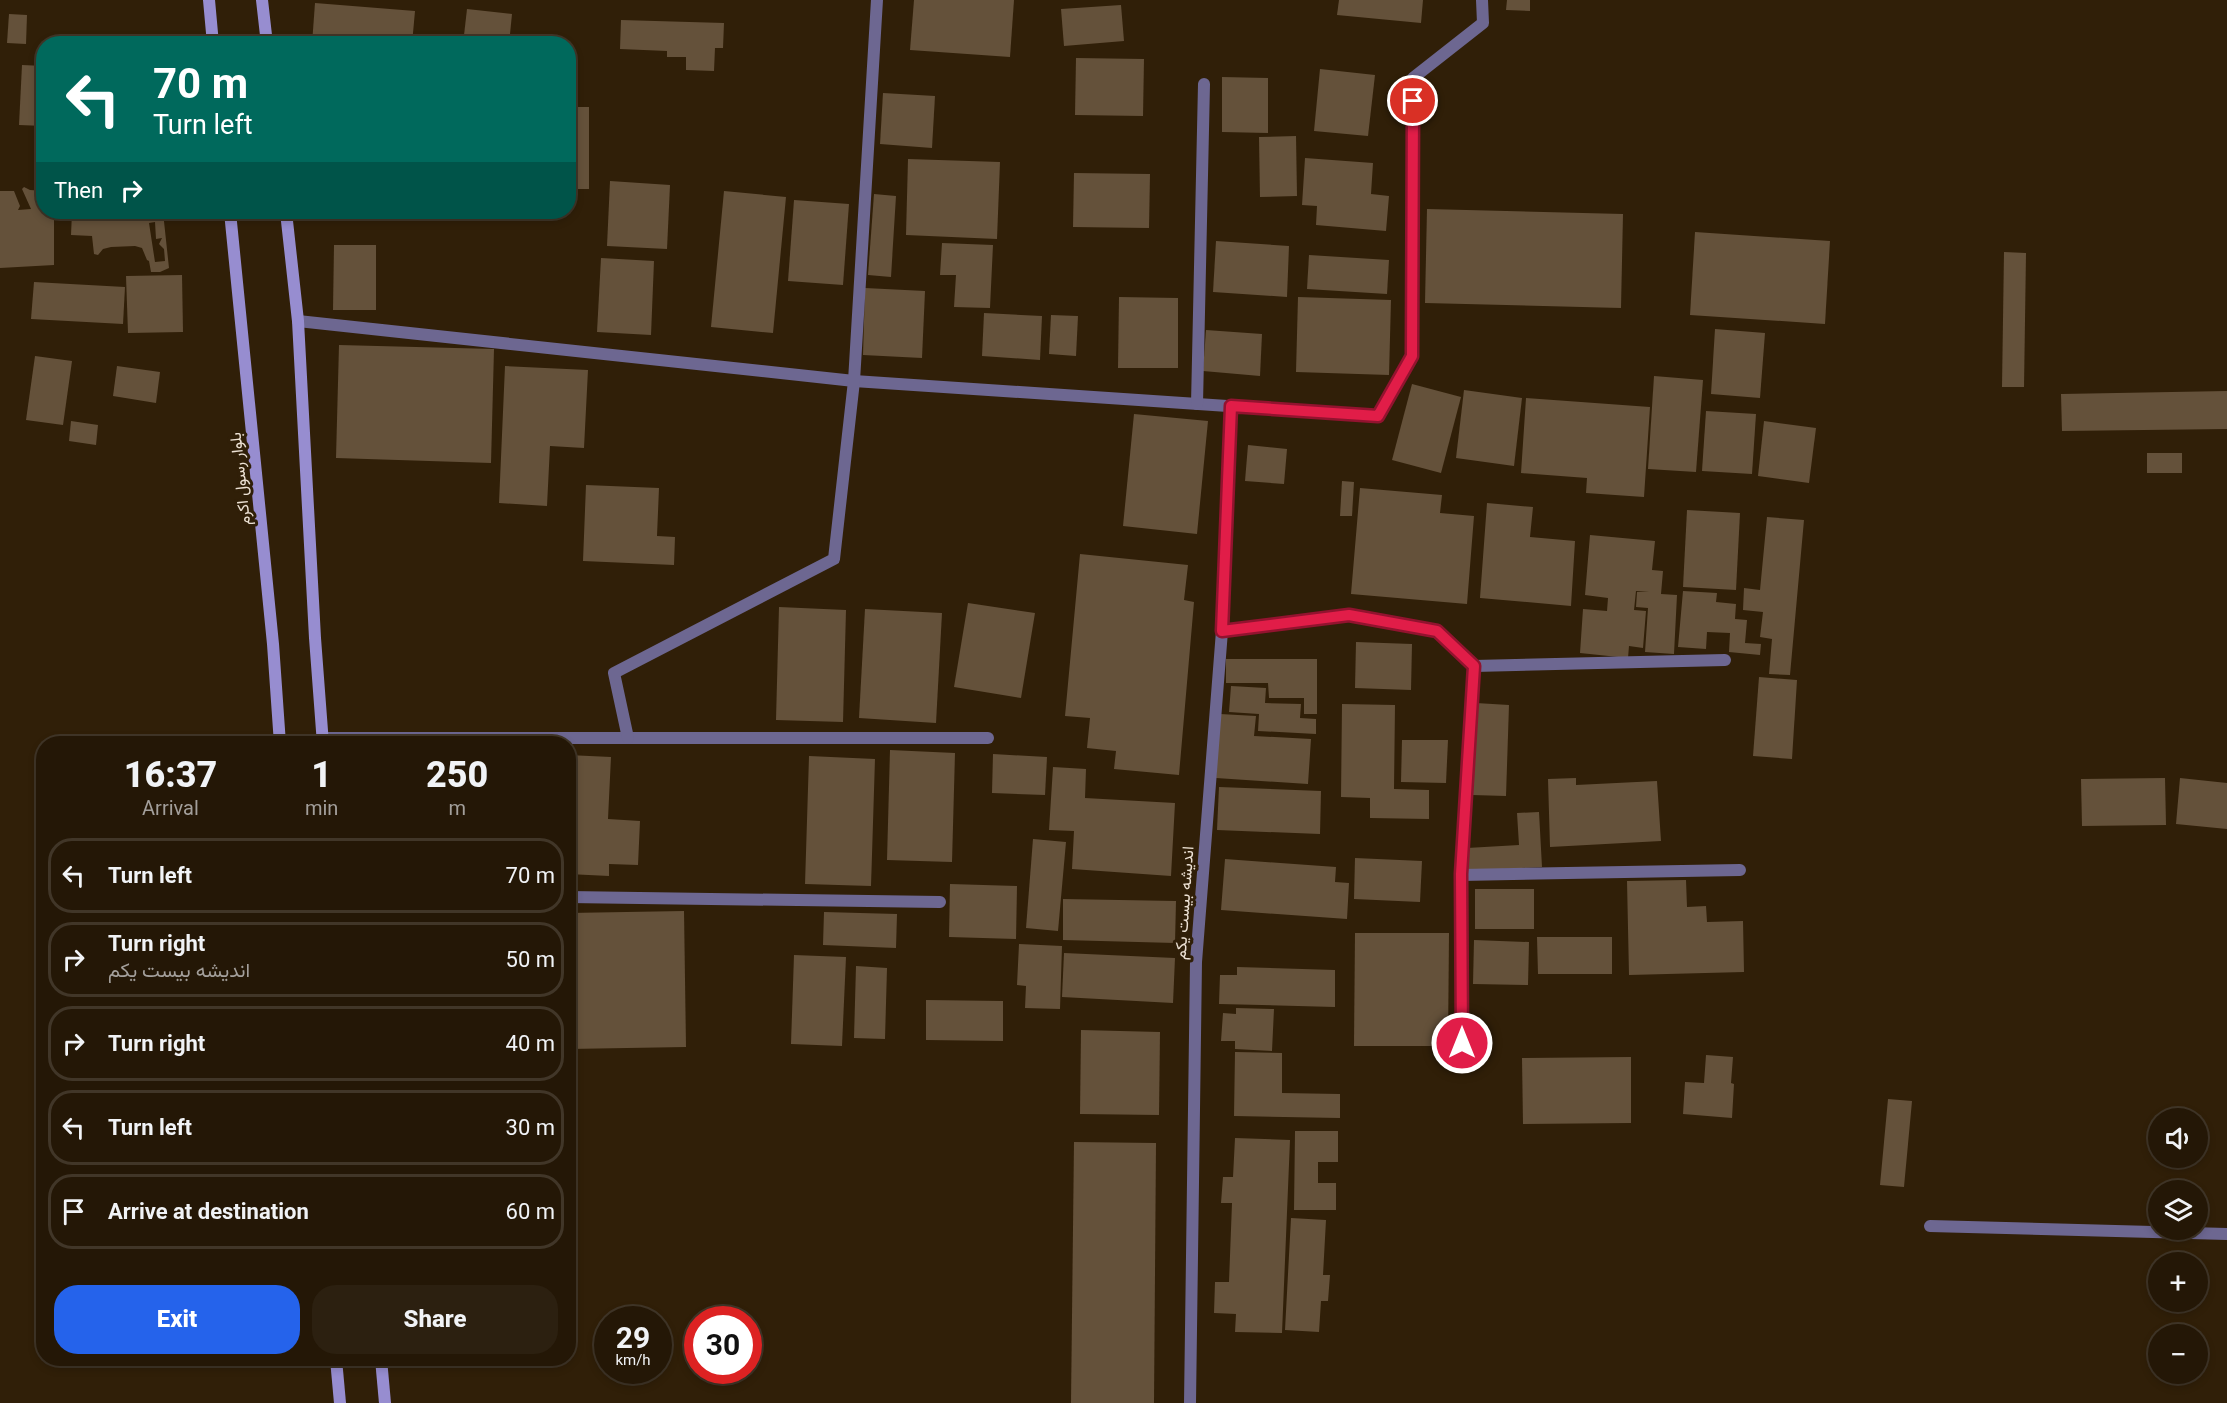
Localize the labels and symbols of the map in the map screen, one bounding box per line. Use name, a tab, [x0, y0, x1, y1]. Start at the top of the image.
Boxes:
pin	[1387, 75, 1438, 126]
street label: بلوار رسول اکرم	[226, 431, 255, 526]
street label: اندیشه بیست یکم	[1171, 846, 1198, 960]
position arrow	[1430, 1011, 1494, 1075]
speed limit sign: 30	[684, 1306, 762, 1384]

